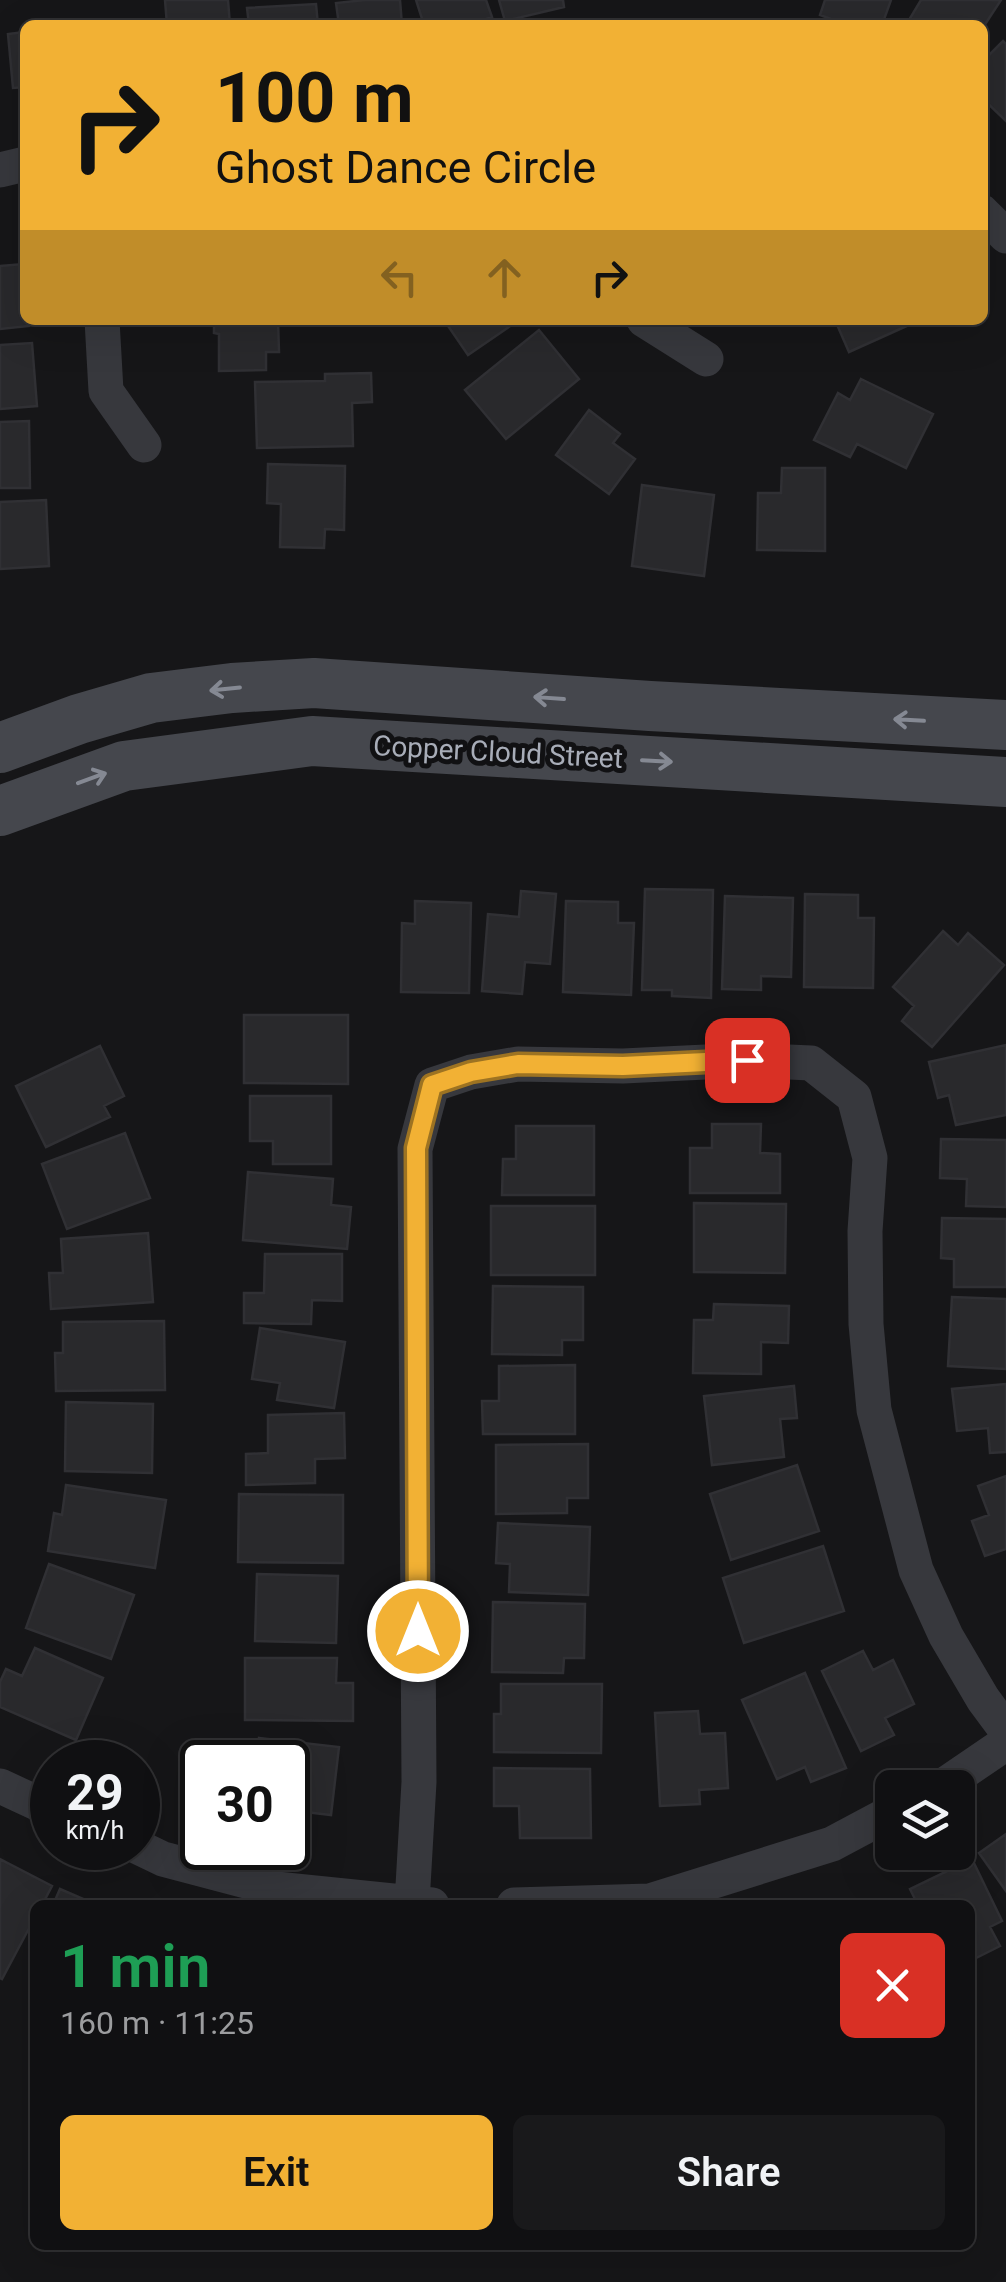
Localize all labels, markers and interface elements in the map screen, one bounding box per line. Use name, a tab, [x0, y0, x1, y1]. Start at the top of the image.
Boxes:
text: 100 m	[215, 57, 414, 139]
icon: right	[50, 60, 180, 190]
text: Ghost Dance Circle	[215, 141, 596, 194]
icon: left	[372, 250, 427, 305]
icon: ahead	[477, 250, 532, 305]
icon: right	[582, 250, 637, 305]
one-way arrow	[209, 680, 242, 699]
one-way arrow	[534, 688, 566, 707]
one-way arrow	[893, 710, 925, 729]
street label: Copper Cloud Street	[372, 729, 624, 775]
one-way arrow	[641, 752, 673, 771]
one-way arrow	[75, 768, 106, 786]
pin	[705, 1018, 790, 1103]
icon: arrive	[720, 1033, 775, 1088]
position arrow	[366, 1579, 470, 1683]
speed limit sign: 30	[180, 1740, 310, 1870]
text: 29	[66, 1764, 124, 1822]
map controls	[875, 1770, 975, 1870]
button: layers	[875, 1770, 975, 1870]
text: km/h	[66, 1816, 124, 1845]
text: 1 min	[60, 1931, 210, 2002]
button: close	[840, 1933, 945, 2038]
text: 160 m · 11:25	[60, 2004, 254, 2042]
button: Exit	[60, 2115, 493, 2230]
button: Share	[513, 2115, 945, 2230]

